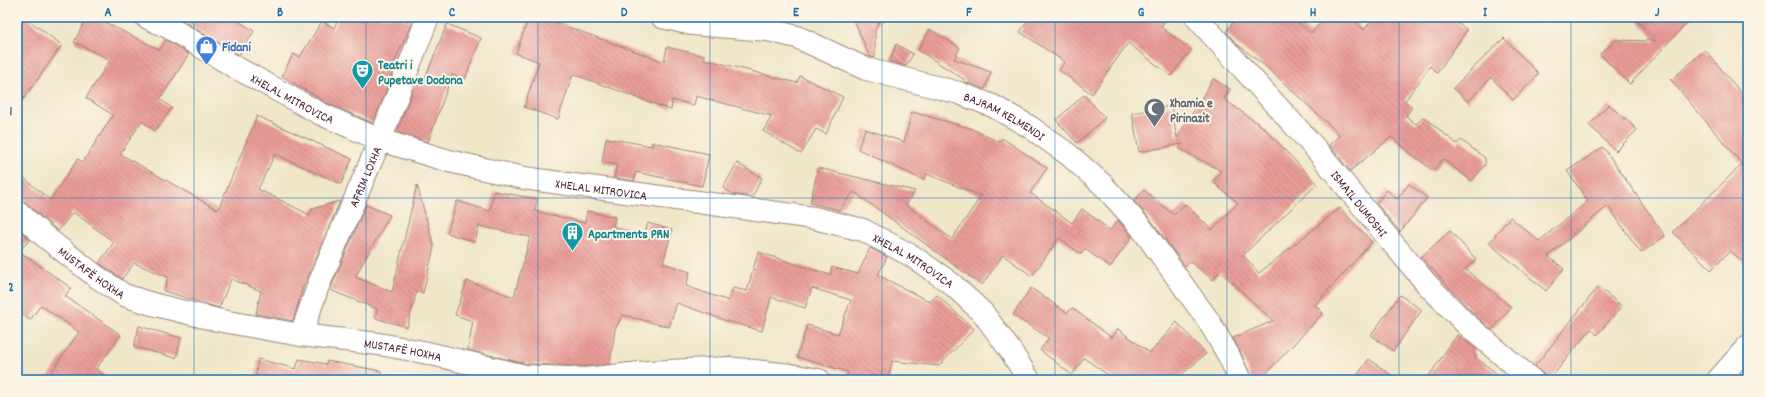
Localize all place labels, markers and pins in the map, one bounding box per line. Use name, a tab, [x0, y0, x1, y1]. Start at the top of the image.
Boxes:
shop icon: Fidani	[193, 33, 219, 66]
place label: Fidani	[222, 39, 251, 58]
place label: Teatri i Pupetave Dodona	[378, 57, 464, 91]
theatre icon: Teatri i Pupetave Dodona	[350, 58, 376, 91]
place label: Xhamia e Pirinazit	[1170, 95, 1213, 129]
mosque icon: Xhamia e Pirinazit	[1142, 96, 1168, 129]
building icon: Apartments PRN	[560, 220, 586, 253]
place label: Apartments PRN	[588, 226, 669, 245]

